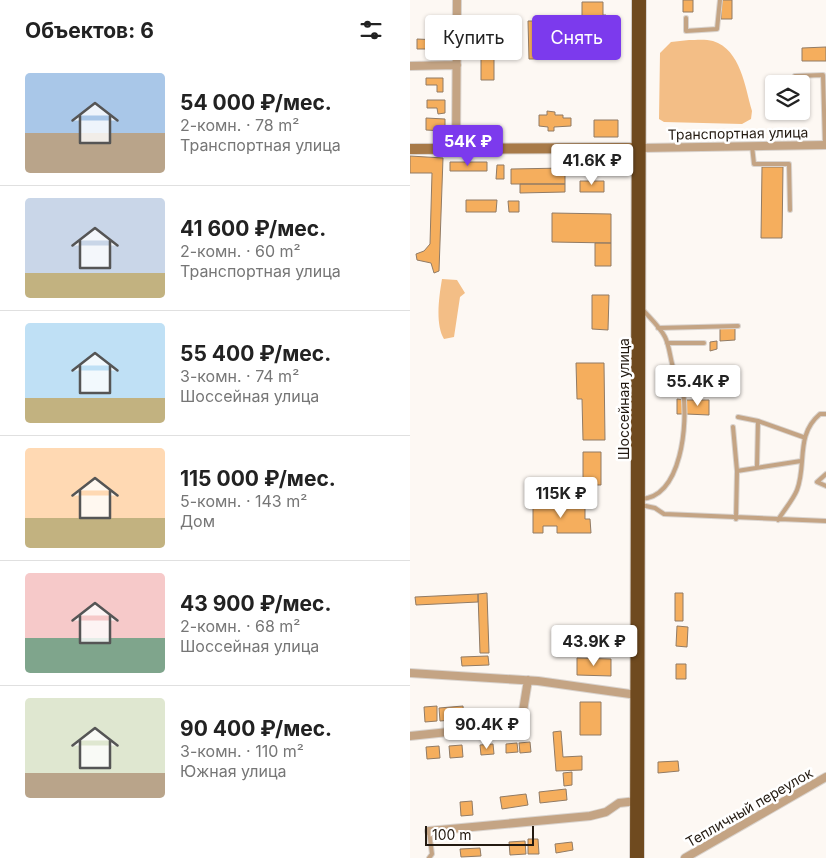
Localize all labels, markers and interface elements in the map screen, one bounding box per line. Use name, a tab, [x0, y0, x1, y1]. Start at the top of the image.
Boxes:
chip: Купить	[425, 15, 522, 60]
chip: Снять	[532, 15, 621, 60]
icon: filters	[357, 16, 385, 44]
text: Объектов: 6	[25, 18, 154, 43]
map controls	[765, 75, 810, 120]
button: layers	[765, 75, 810, 120]
text: 54 000 ₽/мес.	[180, 90, 332, 115]
icon: home	[65, 93, 125, 153]
text: 2-комн. · 78 m²	[180, 115, 299, 135]
street label: Транспортная улица	[668, 123, 808, 143]
pin: 54K ₽	[433, 124, 503, 167]
text: 54K ₽	[444, 131, 492, 151]
text: Транспортная улица	[180, 135, 341, 155]
pin: 41.6K ₽	[546, 144, 638, 186]
text: 41.6K ₽	[562, 150, 622, 170]
text: 41 600 ₽/мес.	[180, 216, 326, 241]
icon: home	[65, 218, 125, 278]
text: 2-комн. · 60 m²	[180, 241, 301, 261]
text: Транспортная улица	[180, 261, 341, 281]
street label: Шоссейная улица	[615, 338, 632, 460]
text: 55 400 ₽/мес.	[180, 341, 331, 366]
icon: home	[65, 343, 125, 403]
pin: 55.4K ₽	[652, 364, 744, 407]
text: 3-комн. · 74 m²	[180, 366, 299, 386]
text: 55.4K ₽	[666, 371, 730, 391]
text: Шоссейная улица	[180, 386, 319, 406]
text: 115 000 ₽/мес.	[180, 466, 336, 491]
icon: home	[65, 468, 125, 528]
pin: 115K ₽	[520, 476, 602, 519]
text: 115K ₽	[535, 483, 587, 503]
text: 5-комн. · 143 m²	[180, 491, 307, 511]
text: Дом	[180, 511, 215, 531]
text: 43 900 ₽/мес.	[180, 591, 332, 616]
icon: home	[65, 593, 125, 653]
text: 2-комн. · 68 m²	[180, 616, 300, 636]
pin: 43.9K ₽	[548, 624, 640, 667]
text: 43.9K ₽	[562, 631, 626, 651]
text: Шоссейная улица	[180, 636, 319, 656]
pin: 90.4K ₽	[441, 708, 533, 750]
text: 90.4K ₽	[455, 714, 519, 734]
text: 90 400 ₽/мес.	[180, 716, 332, 741]
icon: home	[65, 718, 125, 778]
text: 3-комн. · 110 m²	[180, 741, 304, 761]
text: Южная улица	[180, 761, 286, 781]
street label: Тепличный переулок	[683, 764, 816, 850]
scale bar	[425, 823, 534, 846]
text: 100 m	[432, 826, 472, 843]

